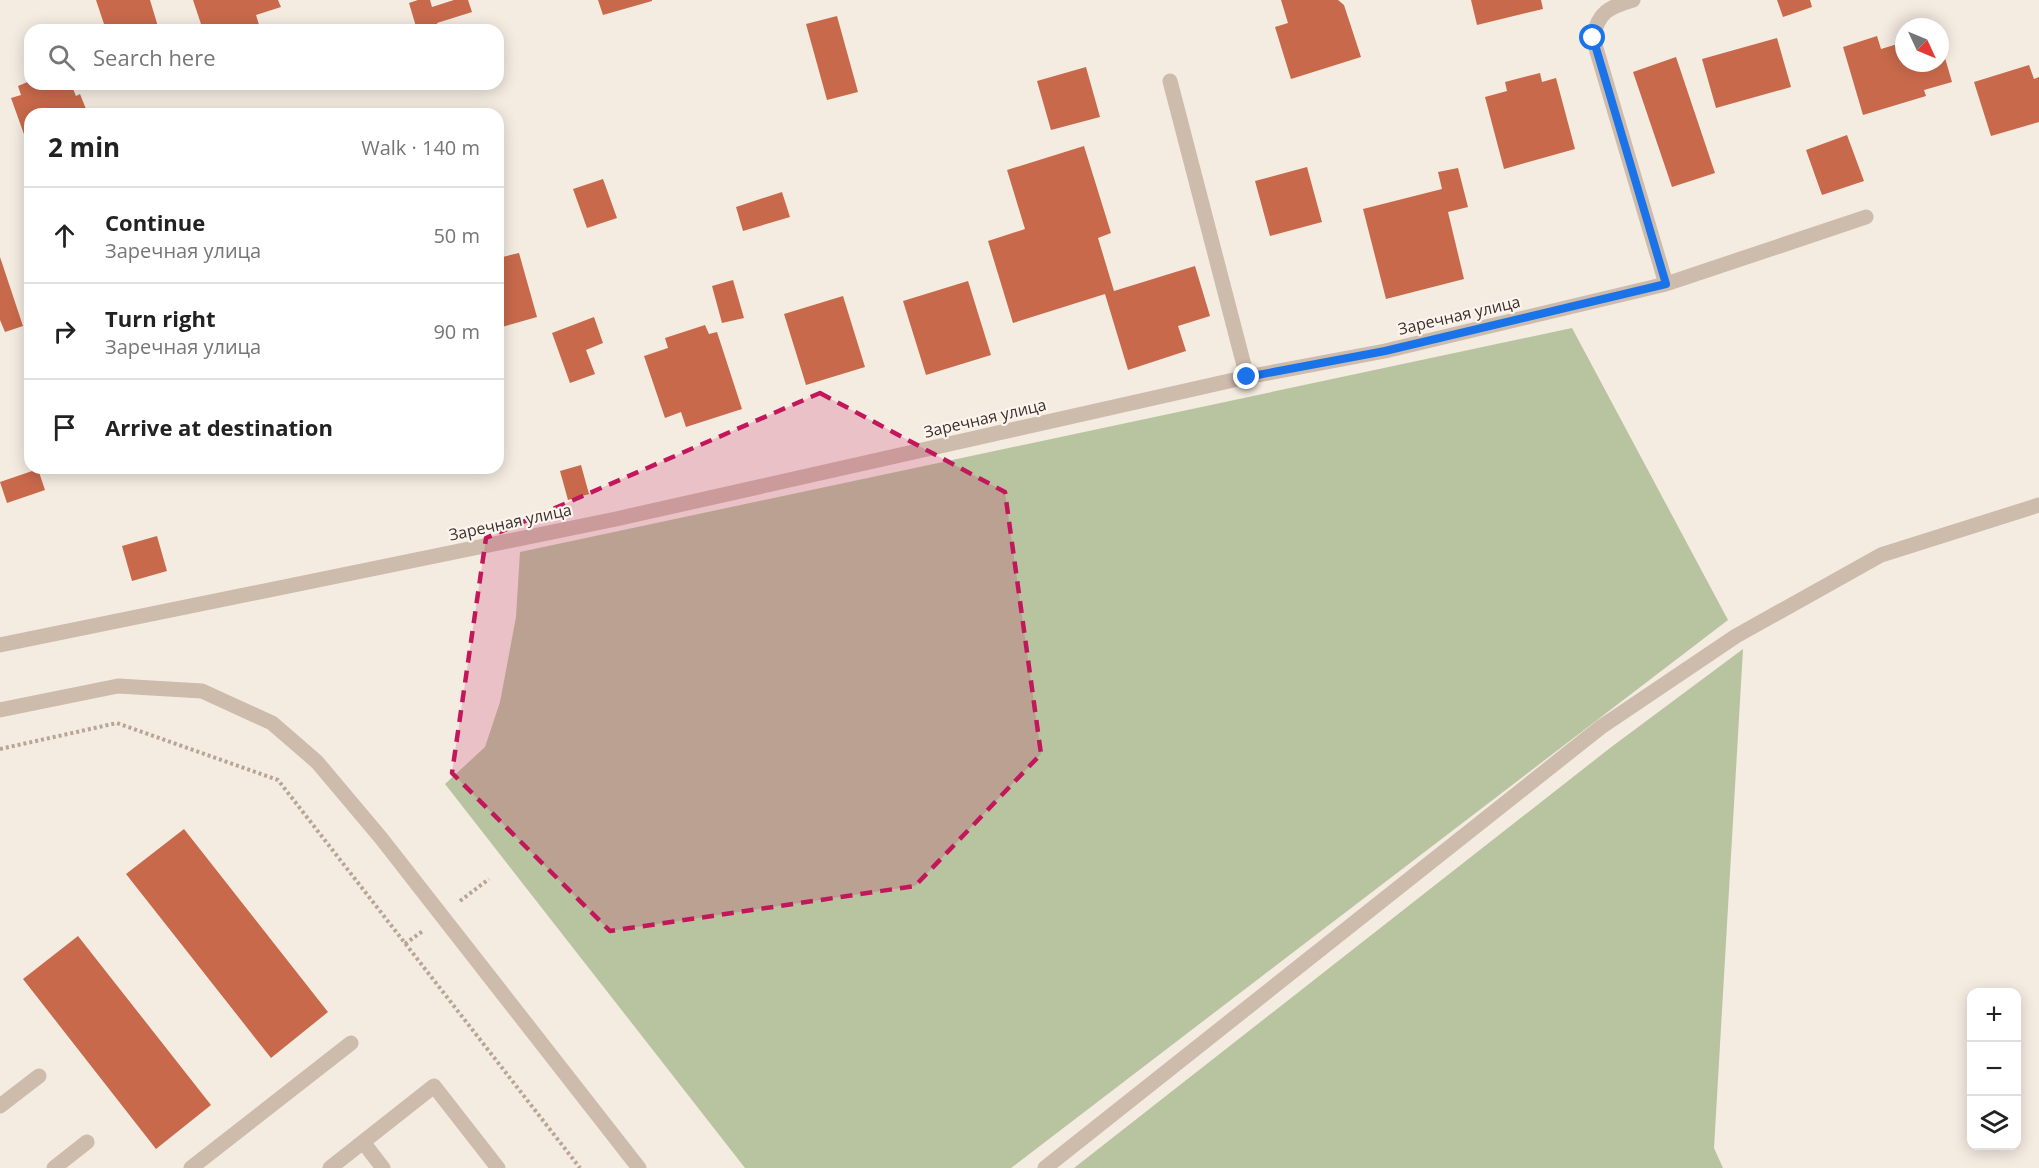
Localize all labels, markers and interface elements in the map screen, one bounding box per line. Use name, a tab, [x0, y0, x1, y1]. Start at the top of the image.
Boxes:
north arrow	[1895, 18, 1949, 72]
search box	[24, 24, 504, 90]
route start	[1579, 24, 1605, 50]
icon: search	[45, 41, 78, 74]
text: Search here	[93, 42, 216, 72]
text: 2 min	[48, 129, 120, 165]
text: Walk · 140 m	[361, 134, 480, 161]
text: Continue	[105, 207, 205, 237]
icon: ahead	[48, 219, 81, 252]
text: 50 m	[433, 222, 480, 249]
text: Заречная улица	[105, 237, 261, 264]
street label: Заречная улица	[1396, 290, 1522, 340]
text: Turn right	[105, 303, 216, 333]
icon: right	[48, 315, 81, 348]
text: 90 m	[433, 318, 480, 345]
text: Заречная улица	[105, 333, 261, 360]
route end	[1233, 363, 1259, 389]
street label: Заречная улица	[922, 393, 1048, 443]
icon: arrive	[48, 411, 81, 444]
text: Arrive at destination	[105, 412, 333, 442]
street label: Заречная улица	[447, 498, 573, 546]
map controls	[1967, 988, 2021, 1150]
button: +	[1967, 988, 2021, 1042]
button: −	[1967, 1042, 2021, 1096]
button: layers	[1967, 1096, 2021, 1150]

